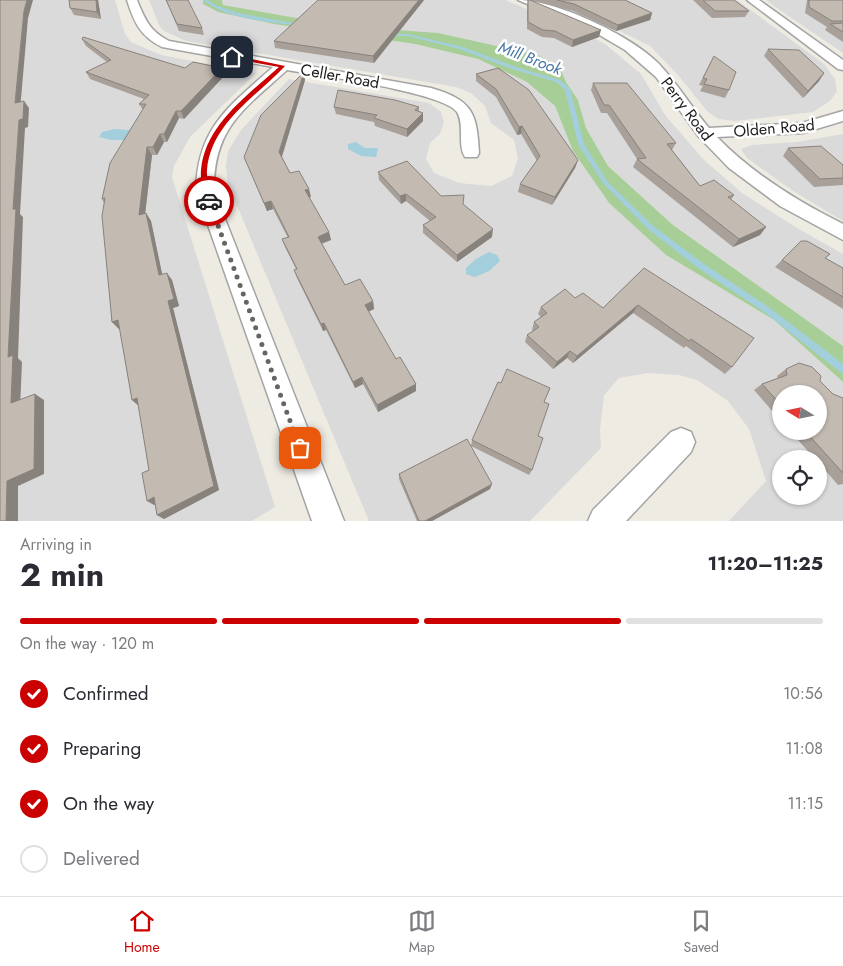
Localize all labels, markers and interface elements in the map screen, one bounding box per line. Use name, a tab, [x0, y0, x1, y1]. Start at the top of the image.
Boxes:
water label: Mill Brook	[495, 35, 566, 81]
pin	[211, 36, 253, 78]
icon: home	[218, 43, 246, 71]
street label: Celler Road	[299, 58, 381, 94]
street label: Perry Road	[655, 72, 719, 146]
street label: Olden Road	[732, 113, 816, 143]
courier	[184, 176, 234, 226]
icon: car	[195, 187, 223, 215]
north arrow	[772, 385, 828, 440]
map controls	[772, 385, 827, 505]
pin	[279, 427, 321, 469]
icon: bag	[286, 434, 314, 462]
button: locate	[772, 450, 827, 505]
text: Arriving in	[20, 533, 92, 556]
text: 11:20–11:25	[707, 550, 823, 577]
text: 2 min	[20, 552, 104, 598]
text: On the way · 120 m	[20, 632, 154, 655]
icon: check	[20, 680, 48, 708]
text: Confirmed	[63, 680, 149, 707]
text: 10:56	[783, 682, 823, 705]
icon: check	[20, 735, 48, 763]
text: Preparing	[63, 735, 141, 762]
text: 11:08	[785, 737, 823, 760]
icon: check	[20, 790, 48, 818]
text: On the way	[63, 790, 154, 817]
text: 11:15	[788, 792, 823, 815]
text: Delivered	[63, 845, 140, 872]
tab: Home	[124, 907, 160, 957]
tab: Map	[408, 907, 436, 957]
tab: Saved	[684, 907, 719, 957]

